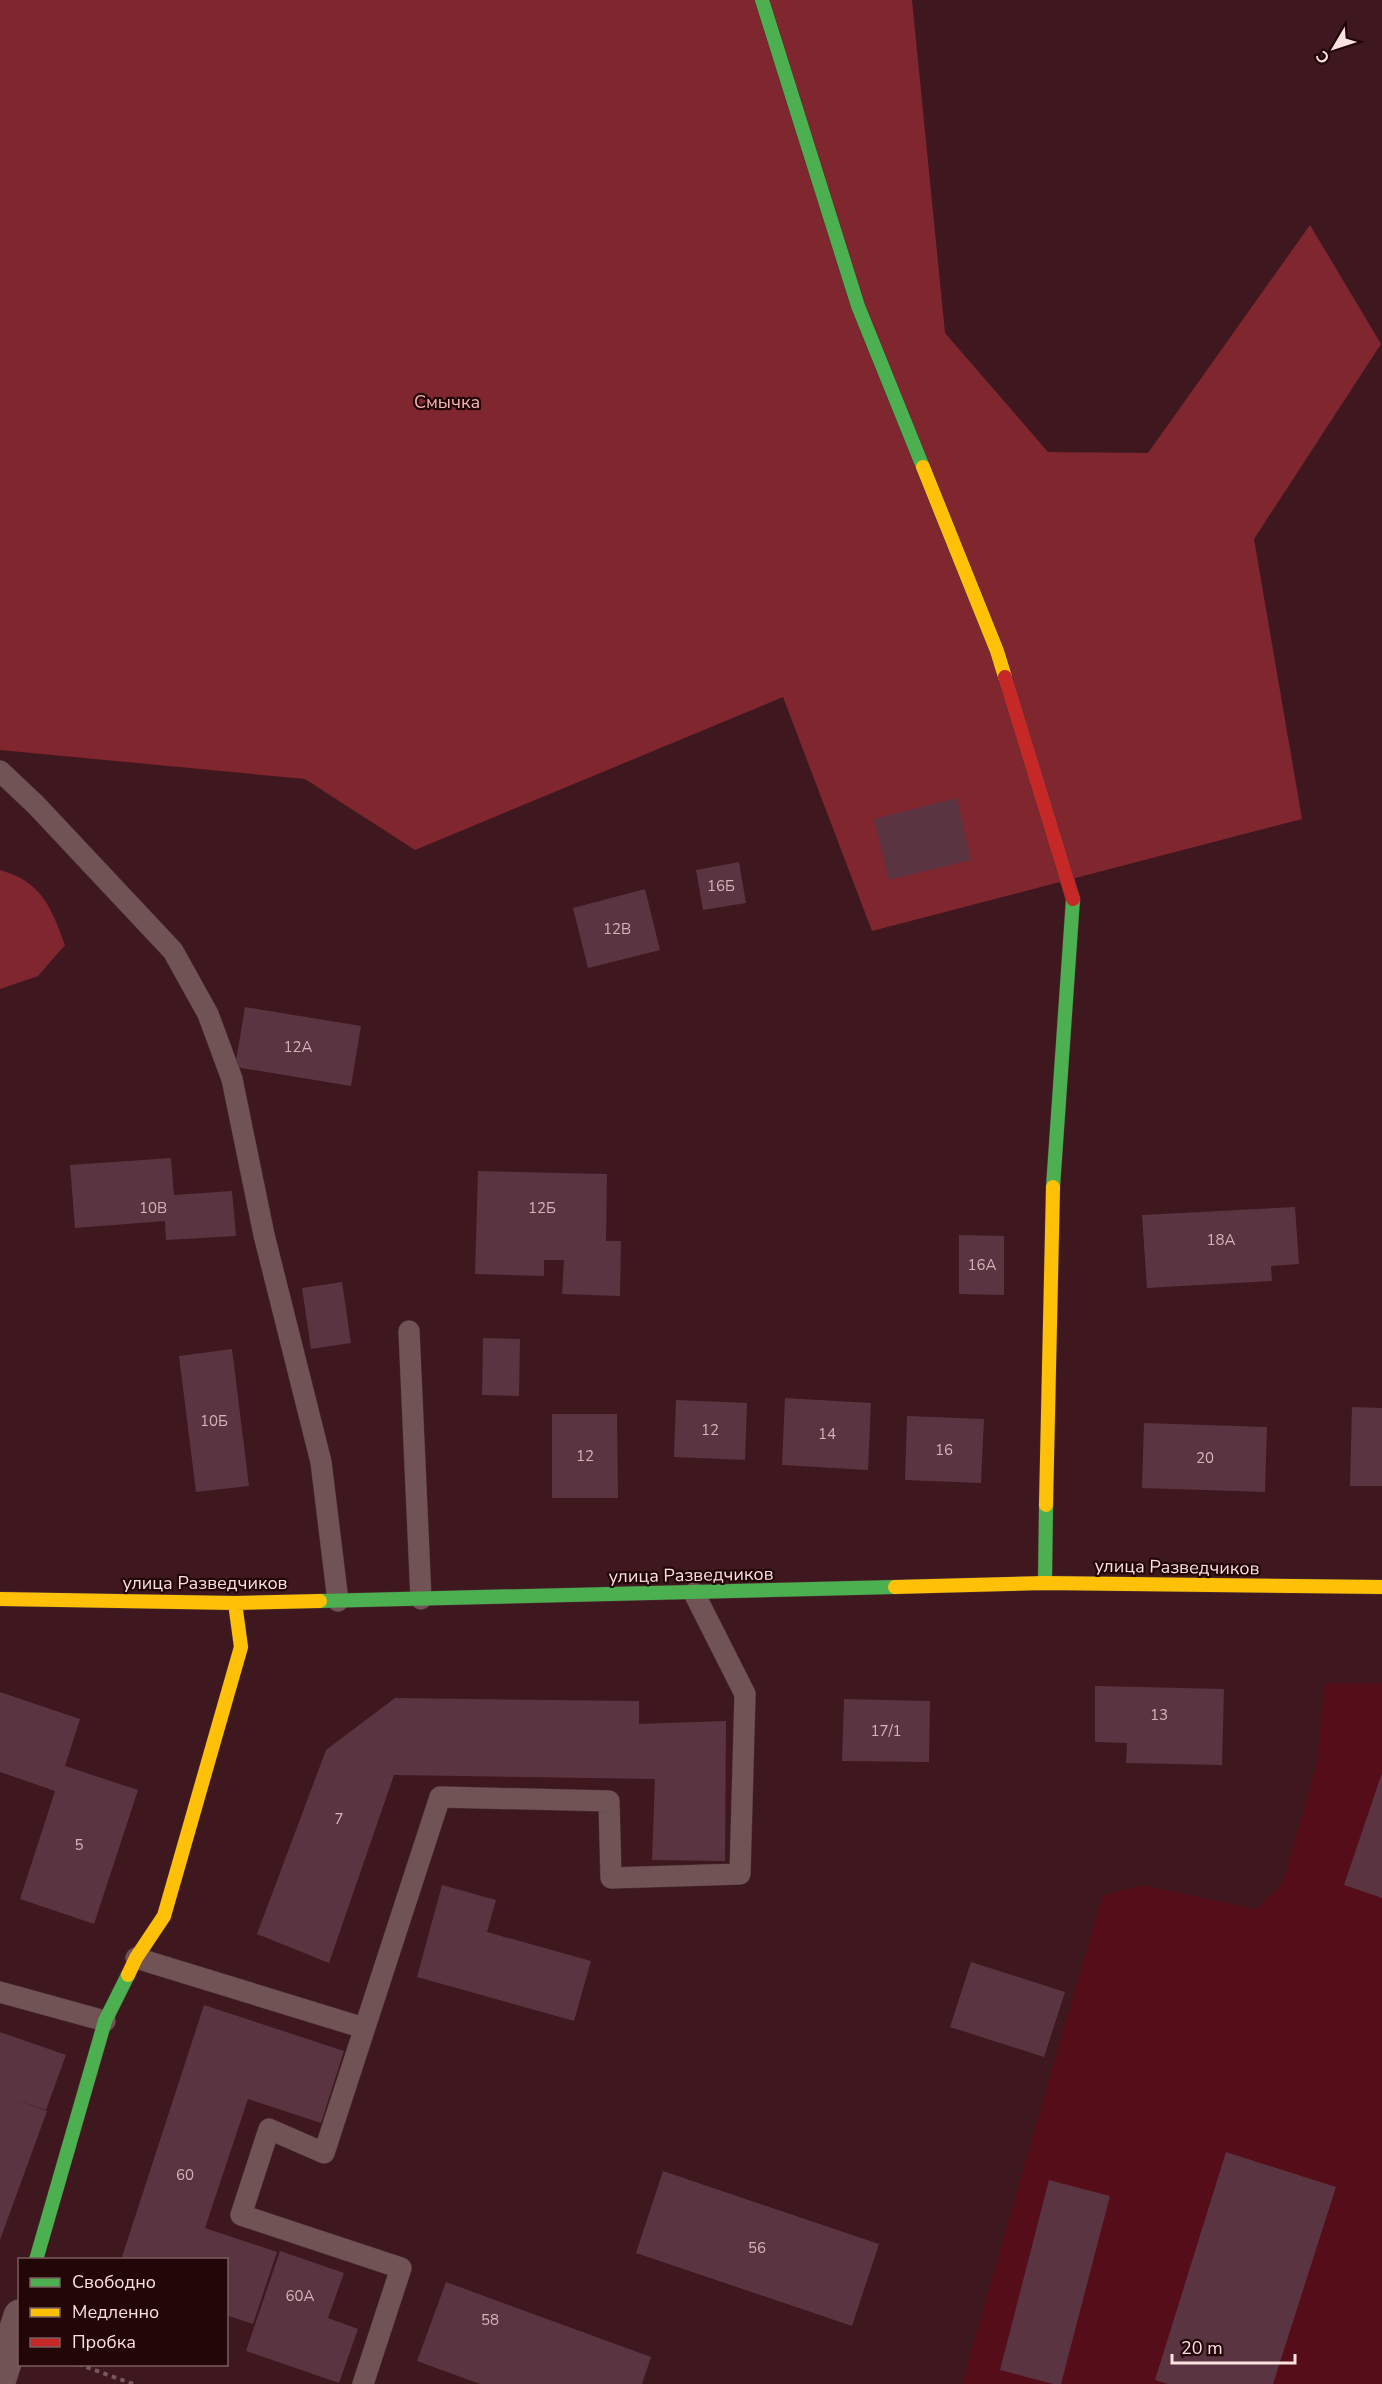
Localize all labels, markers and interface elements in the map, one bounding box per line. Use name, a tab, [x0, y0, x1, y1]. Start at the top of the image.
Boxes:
north arrow	[1304, 18, 1364, 78]
text: С	[1311, 46, 1335, 68]
park label: Смычка	[414, 390, 480, 414]
house number: 16Б	[707, 876, 735, 896]
house number: 12В	[603, 919, 631, 939]
house number: 12А	[284, 1037, 313, 1057]
house number: 10В	[139, 1198, 167, 1218]
house number: 12Б	[528, 1198, 556, 1218]
house number: 18А	[1207, 1230, 1236, 1250]
house number: 16А	[968, 1255, 997, 1275]
house number: 10Б	[200, 1411, 228, 1431]
house number: 12	[701, 1420, 719, 1440]
house number: 14	[818, 1424, 836, 1444]
house number: 16	[935, 1440, 953, 1460]
house number: 12	[576, 1446, 594, 1466]
house number: 20	[1196, 1448, 1214, 1468]
street label: улица Разведчиков	[1094, 1554, 1260, 1580]
street label: улица Разведчиков	[608, 1562, 774, 1588]
street label: улица Разведчиков	[123, 1571, 288, 1595]
house number: 13	[1150, 1705, 1168, 1725]
house number: 17/1	[870, 1721, 902, 1741]
house number: 7	[334, 1809, 344, 1829]
house number: 5	[74, 1835, 84, 1855]
house number: 60	[176, 2165, 194, 2185]
house number: 56	[748, 2238, 766, 2258]
legend	[18, 2258, 228, 2366]
text: Свободно	[72, 2270, 156, 2294]
house number: 60А	[286, 2286, 315, 2306]
text: Медленно	[72, 2300, 159, 2324]
house number: 58	[481, 2310, 499, 2330]
scale bar	[1172, 2327, 1295, 2365]
text: Пробка	[72, 2330, 136, 2354]
text: 20 m	[1181, 2336, 1223, 2360]

